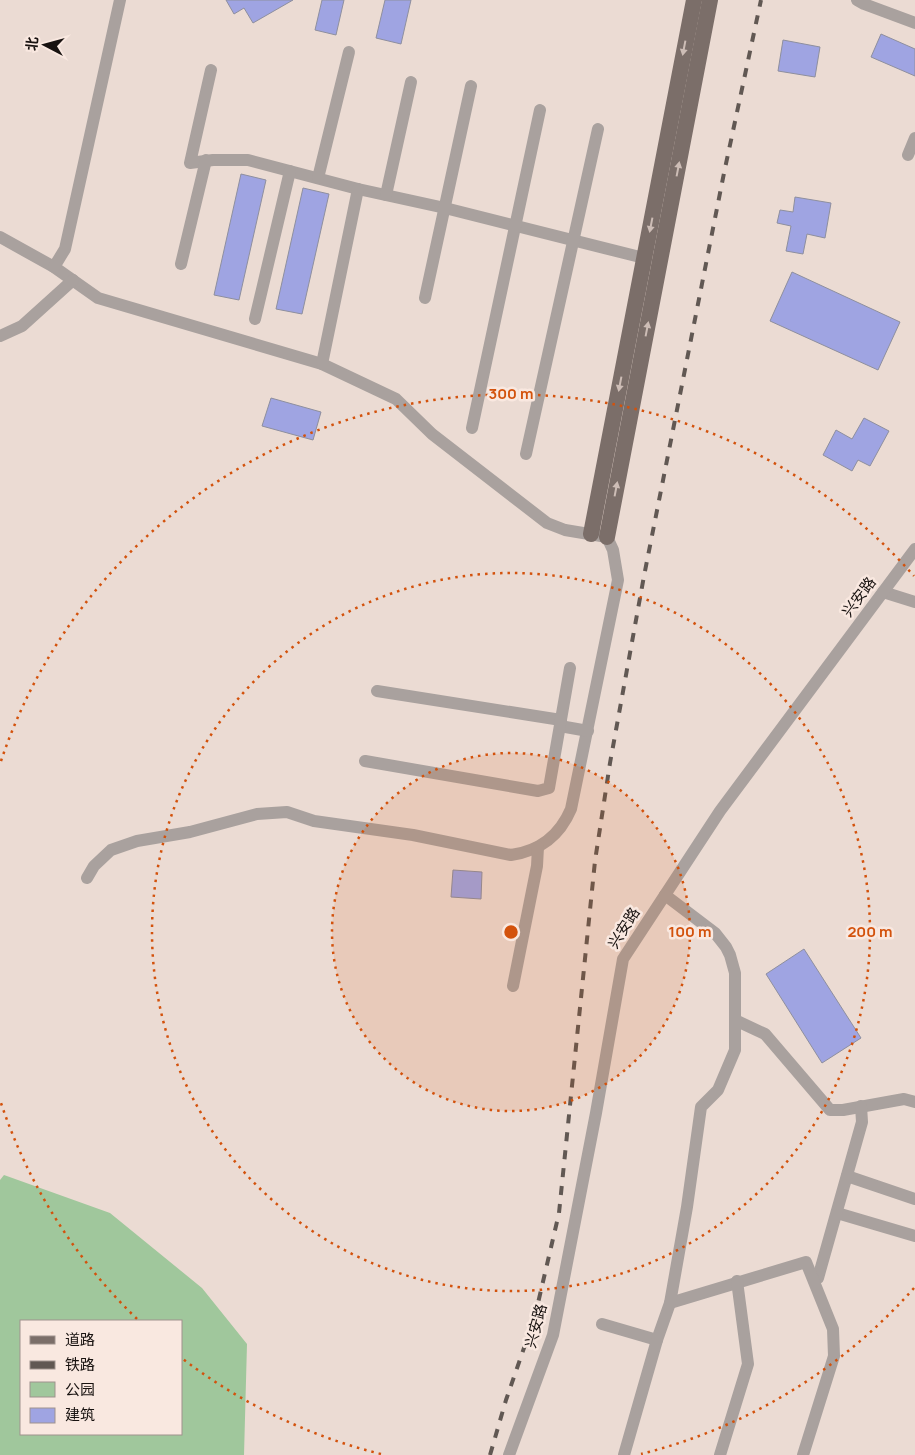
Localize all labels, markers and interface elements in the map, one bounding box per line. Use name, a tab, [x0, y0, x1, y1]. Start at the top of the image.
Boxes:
north arrow	[20, 20, 70, 70]
text: 北	[21, 36, 42, 52]
one-way arrow	[680, 40, 688, 56]
one-way arrow	[674, 161, 682, 177]
one-way arrow	[646, 217, 654, 233]
one-way arrow	[643, 321, 651, 337]
one-way arrow	[616, 377, 624, 392]
text: 300 m	[489, 383, 533, 404]
one-way arrow	[613, 480, 621, 496]
street label: 兴安路	[837, 572, 881, 621]
street label: 兴安路	[603, 903, 644, 952]
text: 100 m	[669, 921, 711, 942]
text: 200 m	[847, 921, 893, 942]
centre of rings	[502, 923, 520, 941]
street label: 兴安路	[520, 1301, 551, 1350]
legend	[20, 1320, 182, 1435]
text: 道路	[65, 1329, 95, 1350]
text: 铁路	[65, 1354, 95, 1375]
text: 公园	[65, 1379, 95, 1400]
text: 建筑	[65, 1404, 95, 1425]

